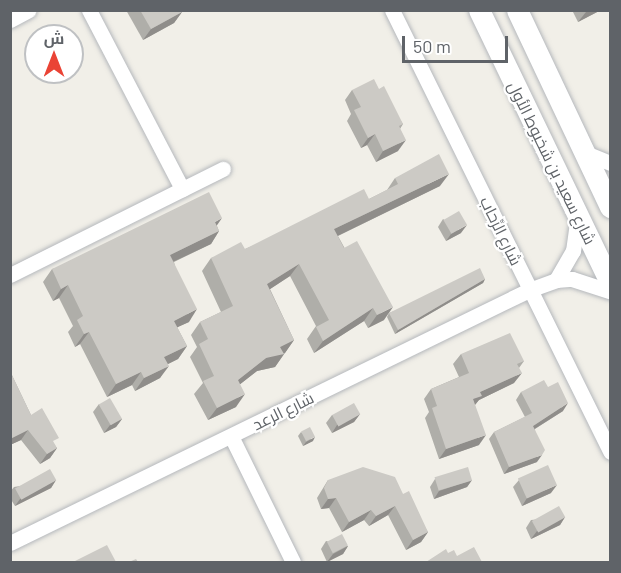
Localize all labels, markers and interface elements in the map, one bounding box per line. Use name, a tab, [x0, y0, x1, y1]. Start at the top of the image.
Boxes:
north arrow	[24, 24, 84, 84]
scale bar	[405, 24, 512, 62]
text: ش	[44, 28, 64, 47]
text: 50 m	[413, 35, 451, 57]
street label: شارع سعيد بن شخبوط الأول	[504, 78, 600, 248]
street label: شارع الرِّحاب	[476, 194, 526, 268]
street label: شارع الرعد	[249, 388, 317, 434]

